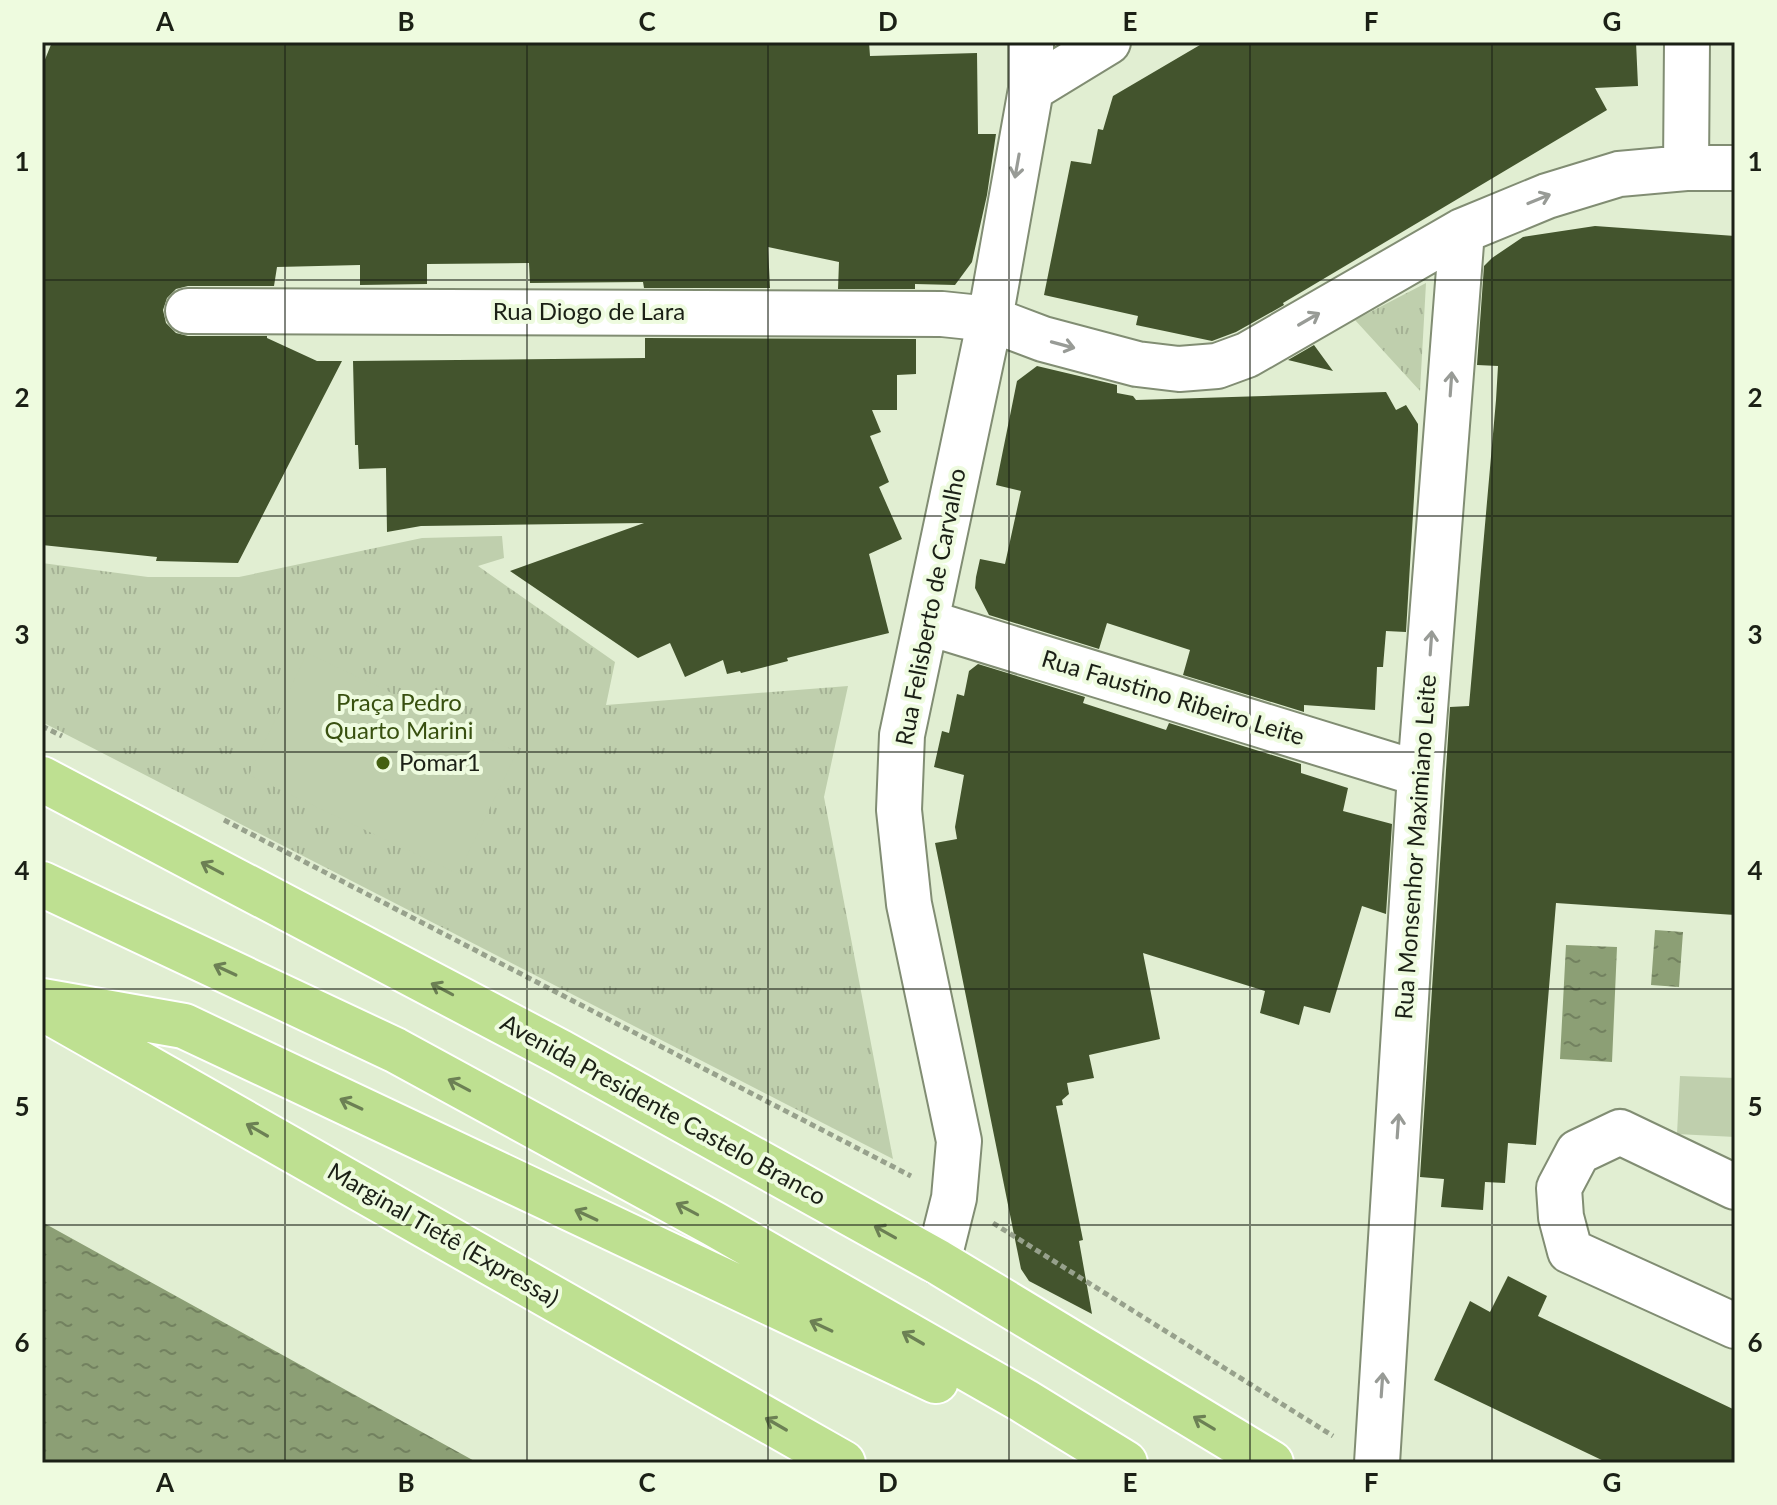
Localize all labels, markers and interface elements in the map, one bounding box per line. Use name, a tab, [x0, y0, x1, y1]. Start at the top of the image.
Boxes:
text: A	[155, 5, 175, 37]
text: B	[397, 5, 415, 37]
text: C	[638, 5, 656, 37]
text: D	[878, 5, 898, 37]
text: E	[1123, 5, 1137, 37]
text: F	[1364, 5, 1378, 37]
text: G	[1603, 5, 1621, 37]
text: 1	[14, 145, 30, 177]
text: 1	[1747, 145, 1763, 177]
one-way arrow	[1009, 153, 1024, 178]
one-way arrow	[1526, 191, 1551, 205]
street label: Rua Diogo de Lara	[493, 296, 685, 325]
one-way arrow	[1297, 311, 1320, 327]
one-way arrow	[1050, 338, 1076, 353]
one-way arrow	[1444, 371, 1459, 398]
text: 2	[14, 381, 30, 413]
text: 2	[1747, 381, 1763, 413]
street label: Rua Felisberto de Carvalho	[888, 466, 971, 748]
text: 3	[14, 618, 30, 650]
text: 3	[1747, 618, 1763, 650]
one-way arrow	[1423, 630, 1438, 657]
street label: Rua Faustino Ribeiro Leite	[1039, 643, 1308, 750]
street label: Rua Monsenhor Maximiano Leite	[1388, 673, 1441, 1020]
park label: Praça Pedro Quarto Marini	[325, 687, 473, 744]
place label: Pomar1	[399, 747, 481, 776]
marker: Pomar1	[374, 754, 392, 772]
text: 4	[14, 854, 30, 886]
text: 4	[1747, 854, 1763, 886]
one-way arrow	[201, 859, 225, 875]
one-way arrow	[214, 962, 238, 977]
one-way arrow	[431, 981, 454, 997]
street label: Avenida Presidente Castelo Branco	[496, 1007, 832, 1210]
one-way arrow	[447, 1077, 471, 1092]
text: 5	[14, 1090, 30, 1122]
text: 5	[1747, 1090, 1763, 1122]
one-way arrow	[339, 1096, 363, 1111]
one-way arrow	[1391, 1113, 1406, 1140]
one-way arrow	[246, 1122, 270, 1137]
street label: Marginal Tietê (Expressa)	[323, 1156, 564, 1312]
one-way arrow	[676, 1201, 699, 1217]
one-way arrow	[574, 1207, 598, 1222]
one-way arrow	[873, 1224, 897, 1239]
one-way arrow	[809, 1318, 833, 1333]
text: 6	[14, 1326, 30, 1358]
text: 6	[1747, 1326, 1763, 1358]
one-way arrow	[902, 1330, 925, 1346]
one-way arrow	[1375, 1372, 1390, 1399]
one-way arrow	[1193, 1414, 1216, 1430]
one-way arrow	[764, 1416, 788, 1432]
text: A	[155, 1466, 175, 1498]
text: B	[397, 1466, 415, 1498]
text: C	[638, 1466, 656, 1498]
text: D	[878, 1466, 898, 1498]
text: E	[1123, 1466, 1137, 1498]
text: F	[1364, 1466, 1378, 1498]
text: G	[1603, 1466, 1621, 1498]

